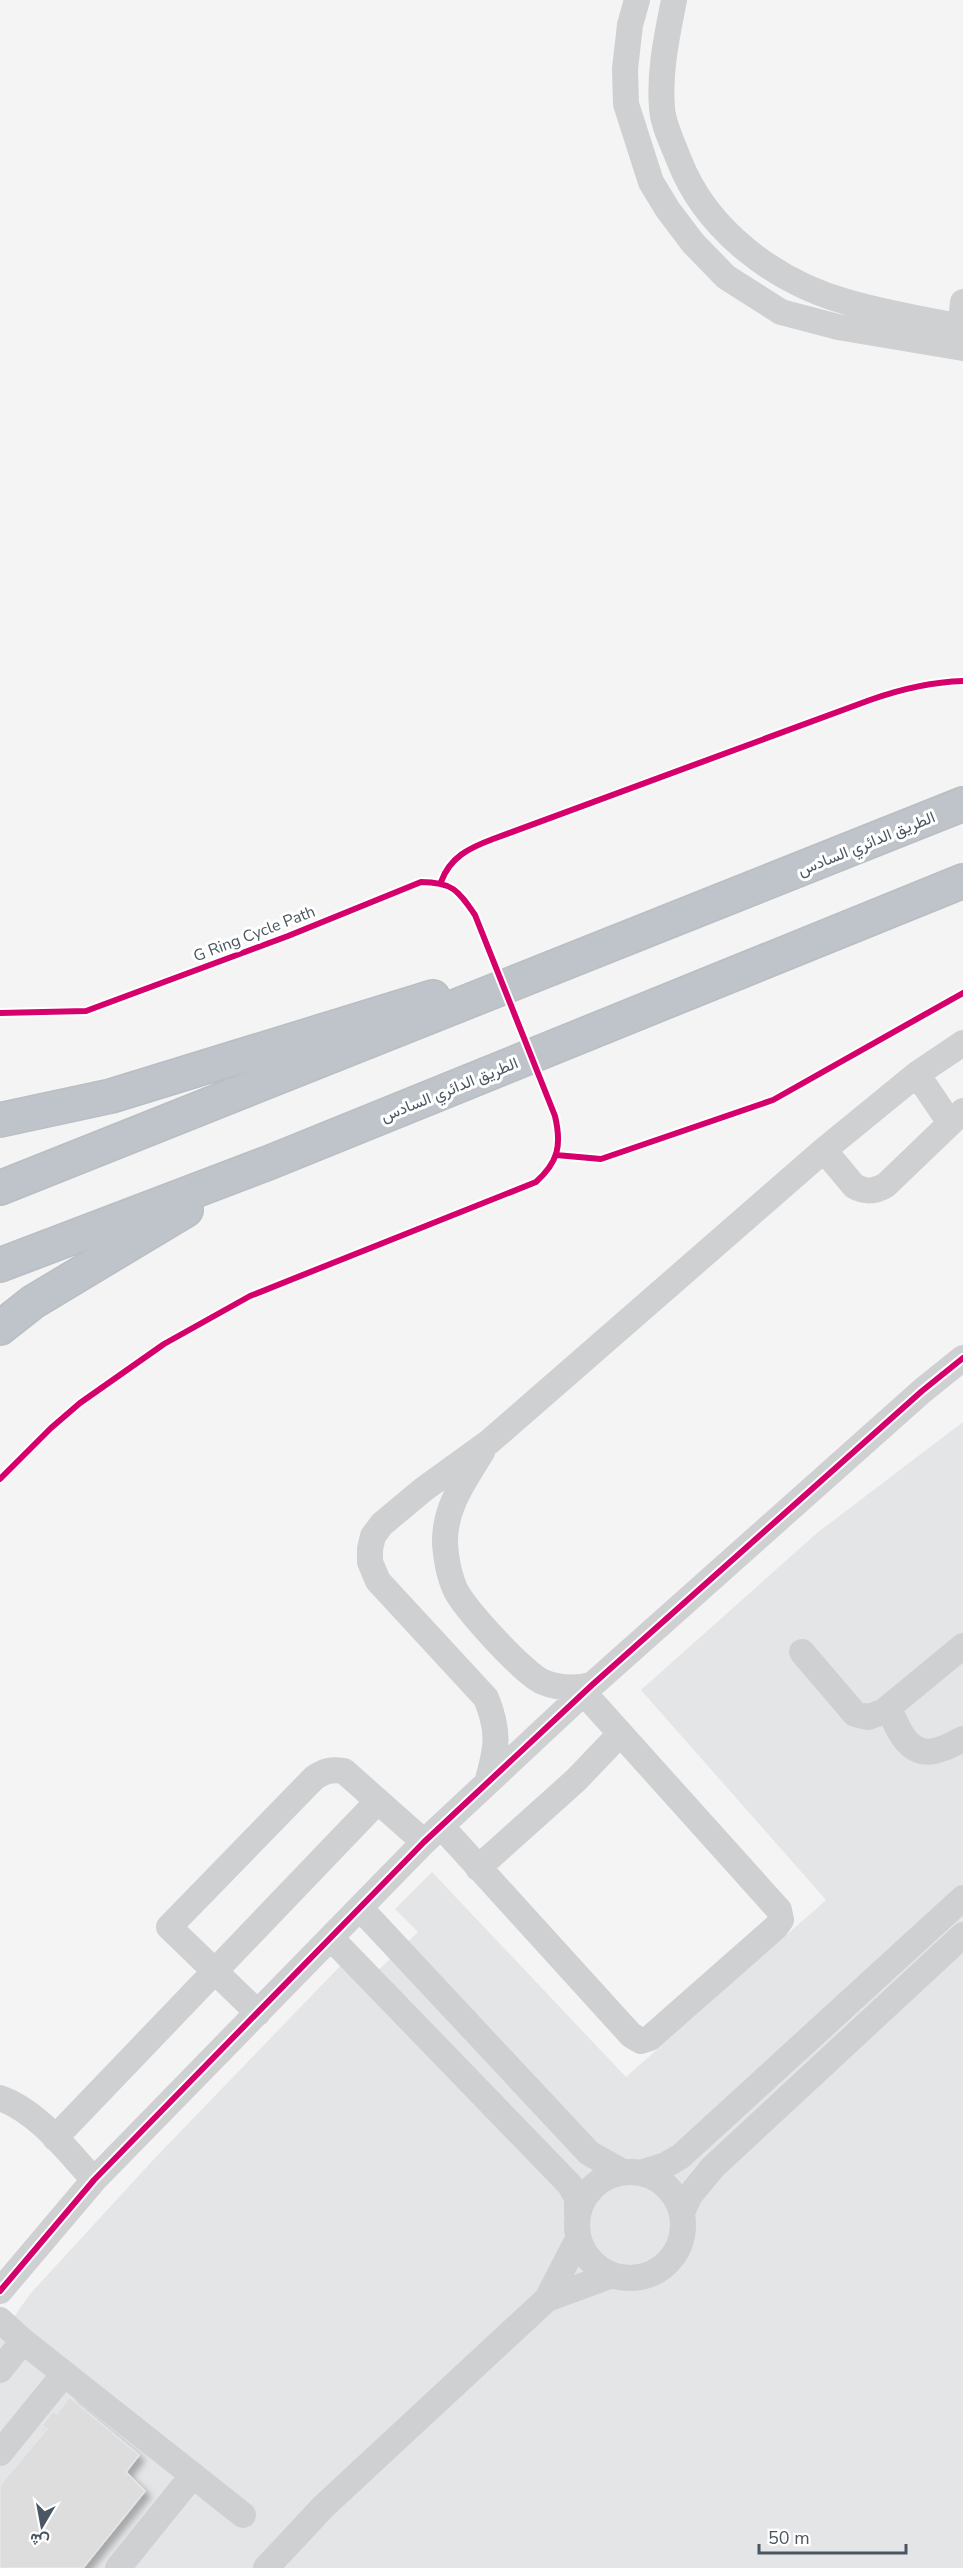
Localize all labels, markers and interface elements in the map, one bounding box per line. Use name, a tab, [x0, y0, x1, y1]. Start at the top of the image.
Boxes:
street label: الطريق الدائري السادس	[794, 806, 939, 883]
street label: G Ring Cycle Path	[190, 901, 318, 967]
street label: الطريق الدائري السادس	[377, 1052, 522, 1129]
north arrow	[12, 2496, 72, 2556]
scale bar	[759, 2517, 906, 2555]
text: 50 m	[768, 2526, 810, 2550]
text: ش	[28, 2527, 51, 2552]

